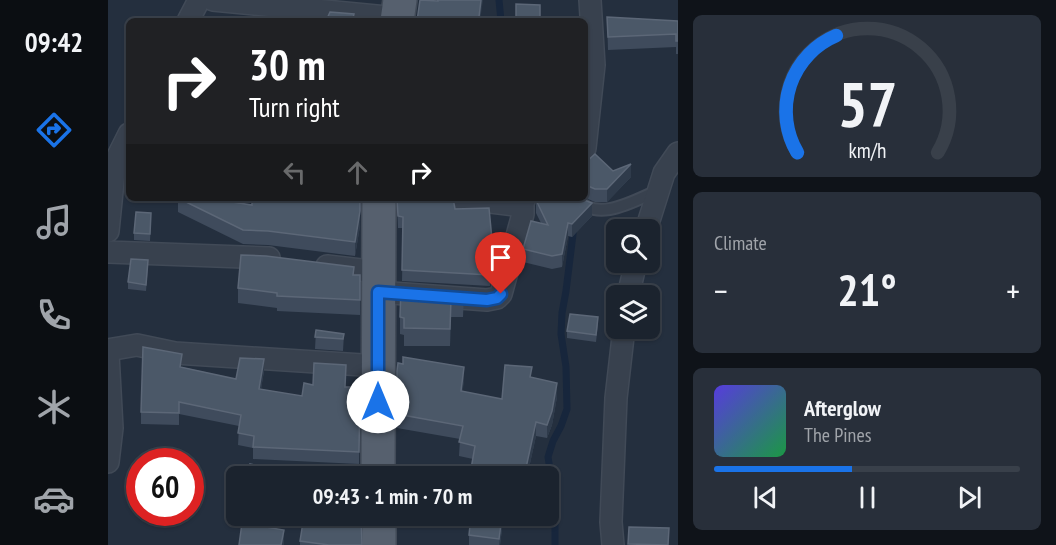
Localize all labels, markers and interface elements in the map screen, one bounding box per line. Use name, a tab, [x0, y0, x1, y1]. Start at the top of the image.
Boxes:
text: 09:42	[25, 25, 83, 59]
text: 30 m	[249, 37, 326, 92]
icon: right	[150, 42, 228, 120]
text: 57	[837, 63, 897, 144]
text: Turn right	[249, 90, 340, 124]
icon: directions	[33, 109, 75, 151]
text: km/h	[848, 136, 886, 164]
icon: left	[278, 156, 311, 189]
icon: ahead	[341, 156, 374, 189]
icon: right	[404, 156, 437, 189]
icon: music	[33, 201, 75, 243]
map controls	[606, 219, 660, 339]
button: search	[606, 219, 660, 273]
text: Climate	[714, 230, 767, 256]
pin	[475, 232, 526, 294]
icon: arrive	[484, 241, 517, 274]
text: 21°	[837, 260, 897, 318]
text: −	[714, 269, 728, 312]
text: +	[1006, 269, 1020, 312]
button: layers	[606, 285, 660, 339]
icon: phone	[33, 294, 75, 336]
position arrow	[346, 370, 410, 434]
icon: climate	[33, 386, 75, 428]
text: Afterglow	[804, 394, 881, 422]
text: The Pines	[804, 422, 871, 448]
speed limit sign: 60	[126, 448, 204, 526]
icon: car	[33, 478, 75, 520]
icon: previous	[749, 481, 782, 514]
icon: pause	[851, 481, 884, 514]
icon: next	[953, 481, 986, 514]
text: 09:43 · 1 min · 70 m	[313, 482, 472, 510]

